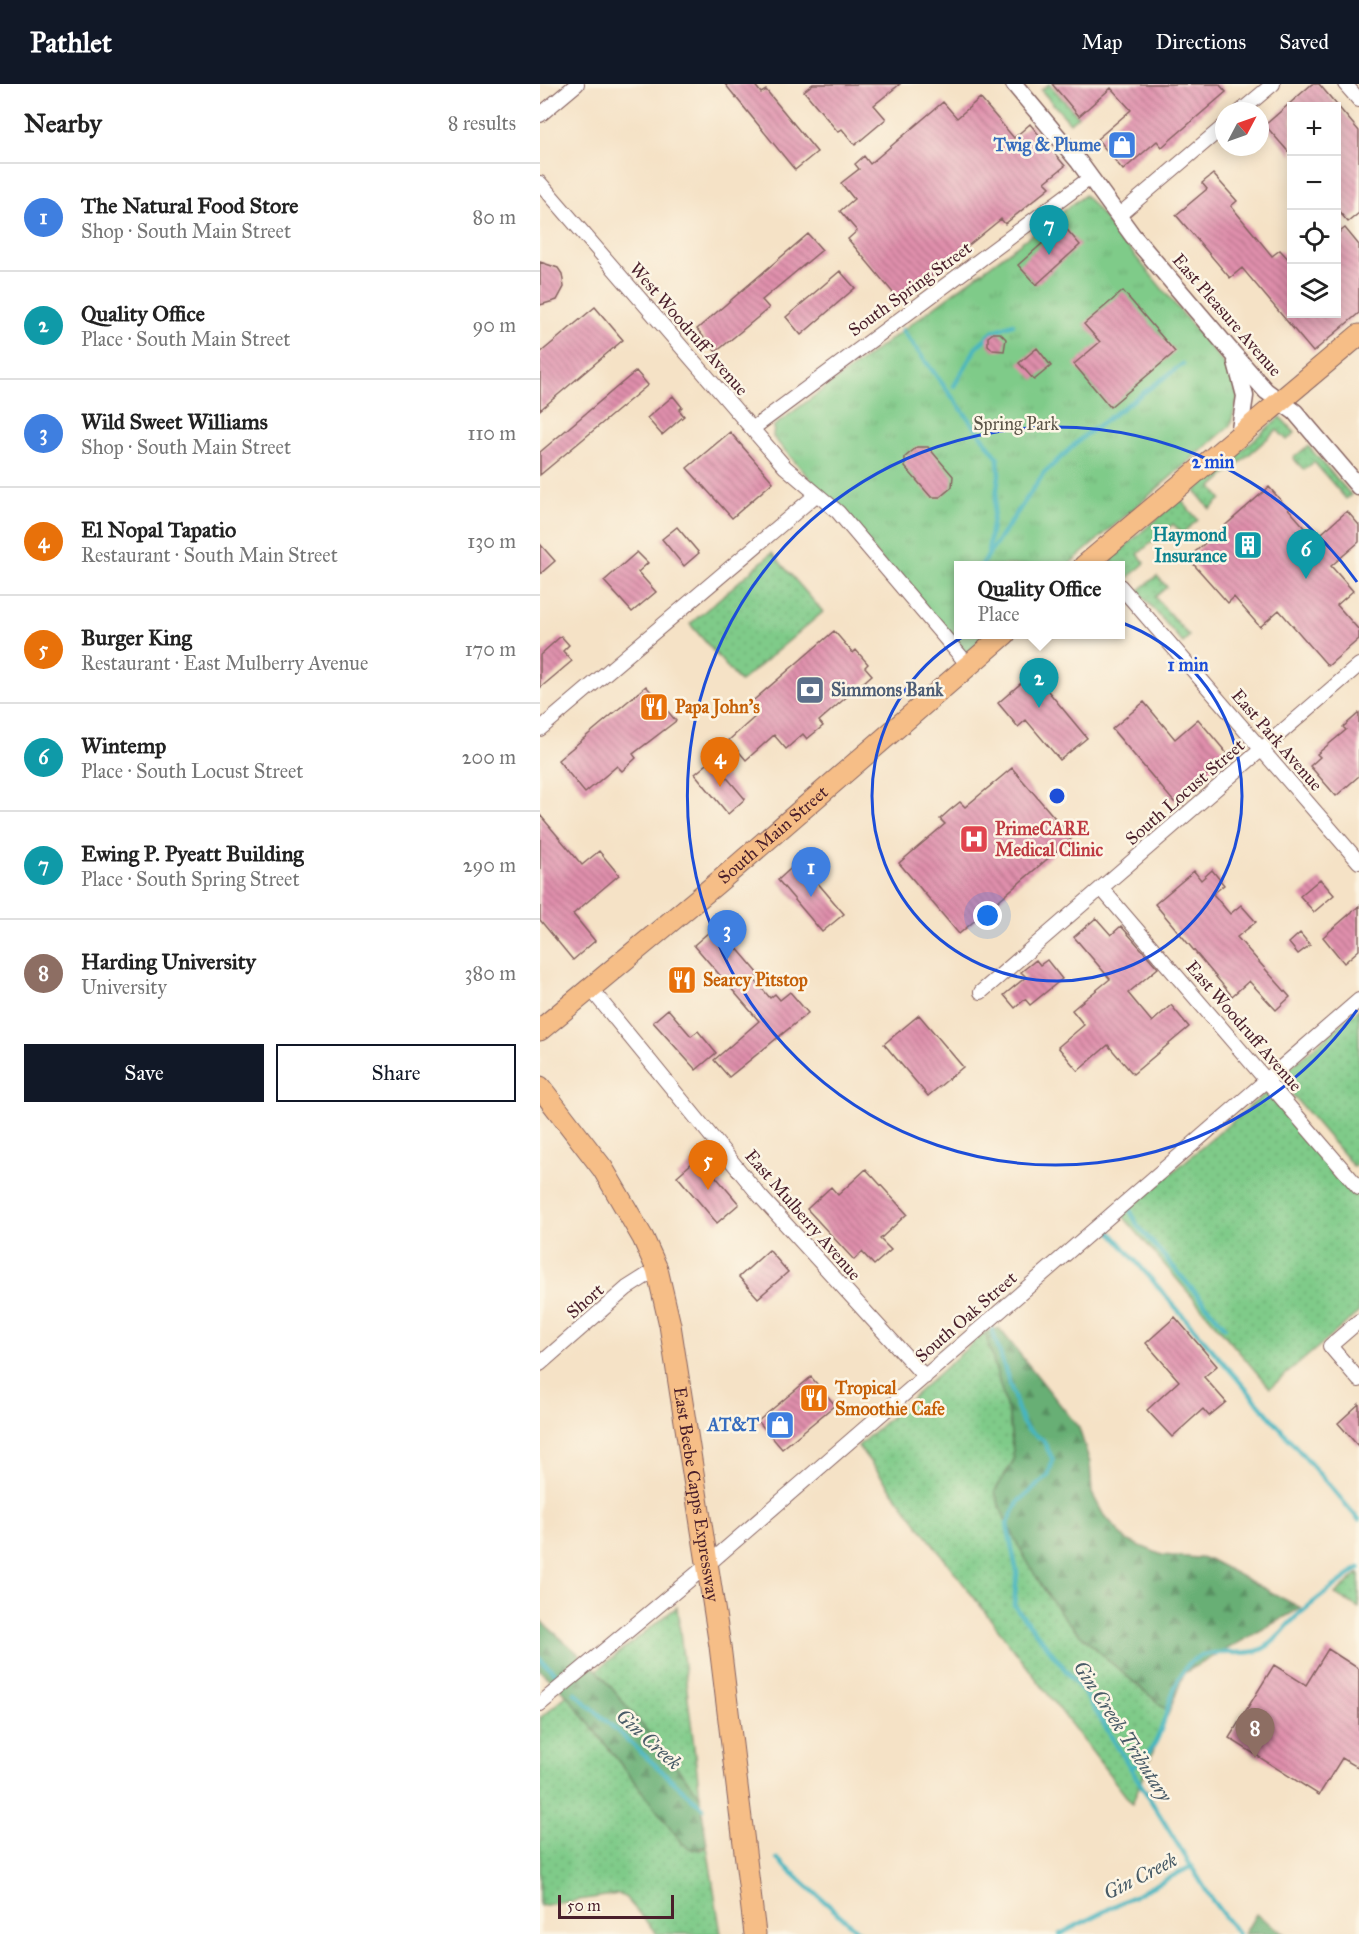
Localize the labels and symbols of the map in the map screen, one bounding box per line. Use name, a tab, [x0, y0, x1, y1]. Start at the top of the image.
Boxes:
north arrow	[1215, 102, 1269, 156]
shop icon: Twig & Plume	[1106, 129, 1138, 161]
place label: Twig & Plume	[993, 134, 1102, 157]
pin: 7	[1030, 206, 1068, 255]
street label: South Spring Street	[844, 237, 977, 342]
street label: East Pleasure Avenue	[1168, 249, 1286, 381]
street label: West Woodruff Avenue	[625, 258, 753, 400]
park label: Spring Park	[973, 413, 1059, 436]
text: 2 min	[1192, 451, 1235, 473]
place label: Haymond Insurance	[1153, 524, 1228, 567]
building icon: Haymond Insurance	[1232, 529, 1264, 561]
pin: 6	[1286, 530, 1326, 579]
text: 1 min	[1168, 654, 1209, 676]
pin: 2	[1020, 658, 1058, 708]
bank icon: Simmons Bank	[794, 674, 826, 706]
place label: Simmons Bank	[831, 679, 944, 701]
street label: East Park Avenue	[1227, 685, 1327, 795]
restaurant icon: Papa John's	[638, 691, 670, 723]
place label: Papa John's	[675, 696, 760, 719]
street label: South Locust Street	[1121, 734, 1250, 850]
pin: 4	[700, 738, 740, 787]
street label: South Main Street	[713, 781, 833, 888]
centre of rings	[1047, 786, 1067, 806]
place label: PrimeCARE Medical Clinic	[995, 818, 1103, 861]
hospital icon: PrimeCARE Medical Clinic	[958, 823, 990, 855]
pin: 1	[792, 848, 830, 897]
your location	[973, 901, 1002, 930]
pin: 3	[708, 910, 747, 960]
street label: East Woodruff Avenue	[1181, 956, 1307, 1096]
restaurant icon: Searcy Pitstop	[666, 964, 698, 996]
place label: Searcy Pitstop	[703, 969, 808, 992]
pin: 5	[688, 1140, 728, 1190]
street label: East Mulberry Avenue	[740, 1145, 866, 1285]
street label: South Oak Street	[911, 1266, 1022, 1367]
street label: Short	[562, 1278, 609, 1323]
place label: Tropical Smoothie Cafe	[834, 1377, 945, 1420]
restaurant icon: Tropical Smoothie Cafe	[798, 1382, 830, 1414]
street label: East Beebe Capps Expressway	[669, 1385, 724, 1604]
shop icon: AT&T	[764, 1409, 796, 1441]
place label: AT&T	[706, 1414, 760, 1436]
water label: Gin Creek Tributary	[1068, 1656, 1178, 1807]
water label: Gin Creek	[611, 1703, 687, 1775]
pin: 8	[1236, 1708, 1274, 1758]
water label: Gin Creek	[1099, 1847, 1181, 1905]
scale bar	[558, 1892, 674, 1920]

